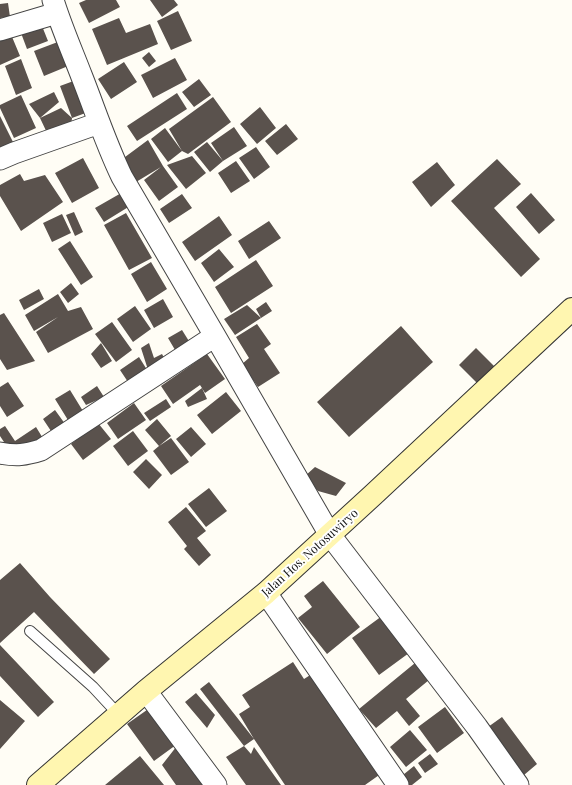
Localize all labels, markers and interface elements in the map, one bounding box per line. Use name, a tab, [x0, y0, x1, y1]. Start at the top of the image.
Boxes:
street label: Jalan Hos. Notosuwiryo	[259, 506, 361, 600]

